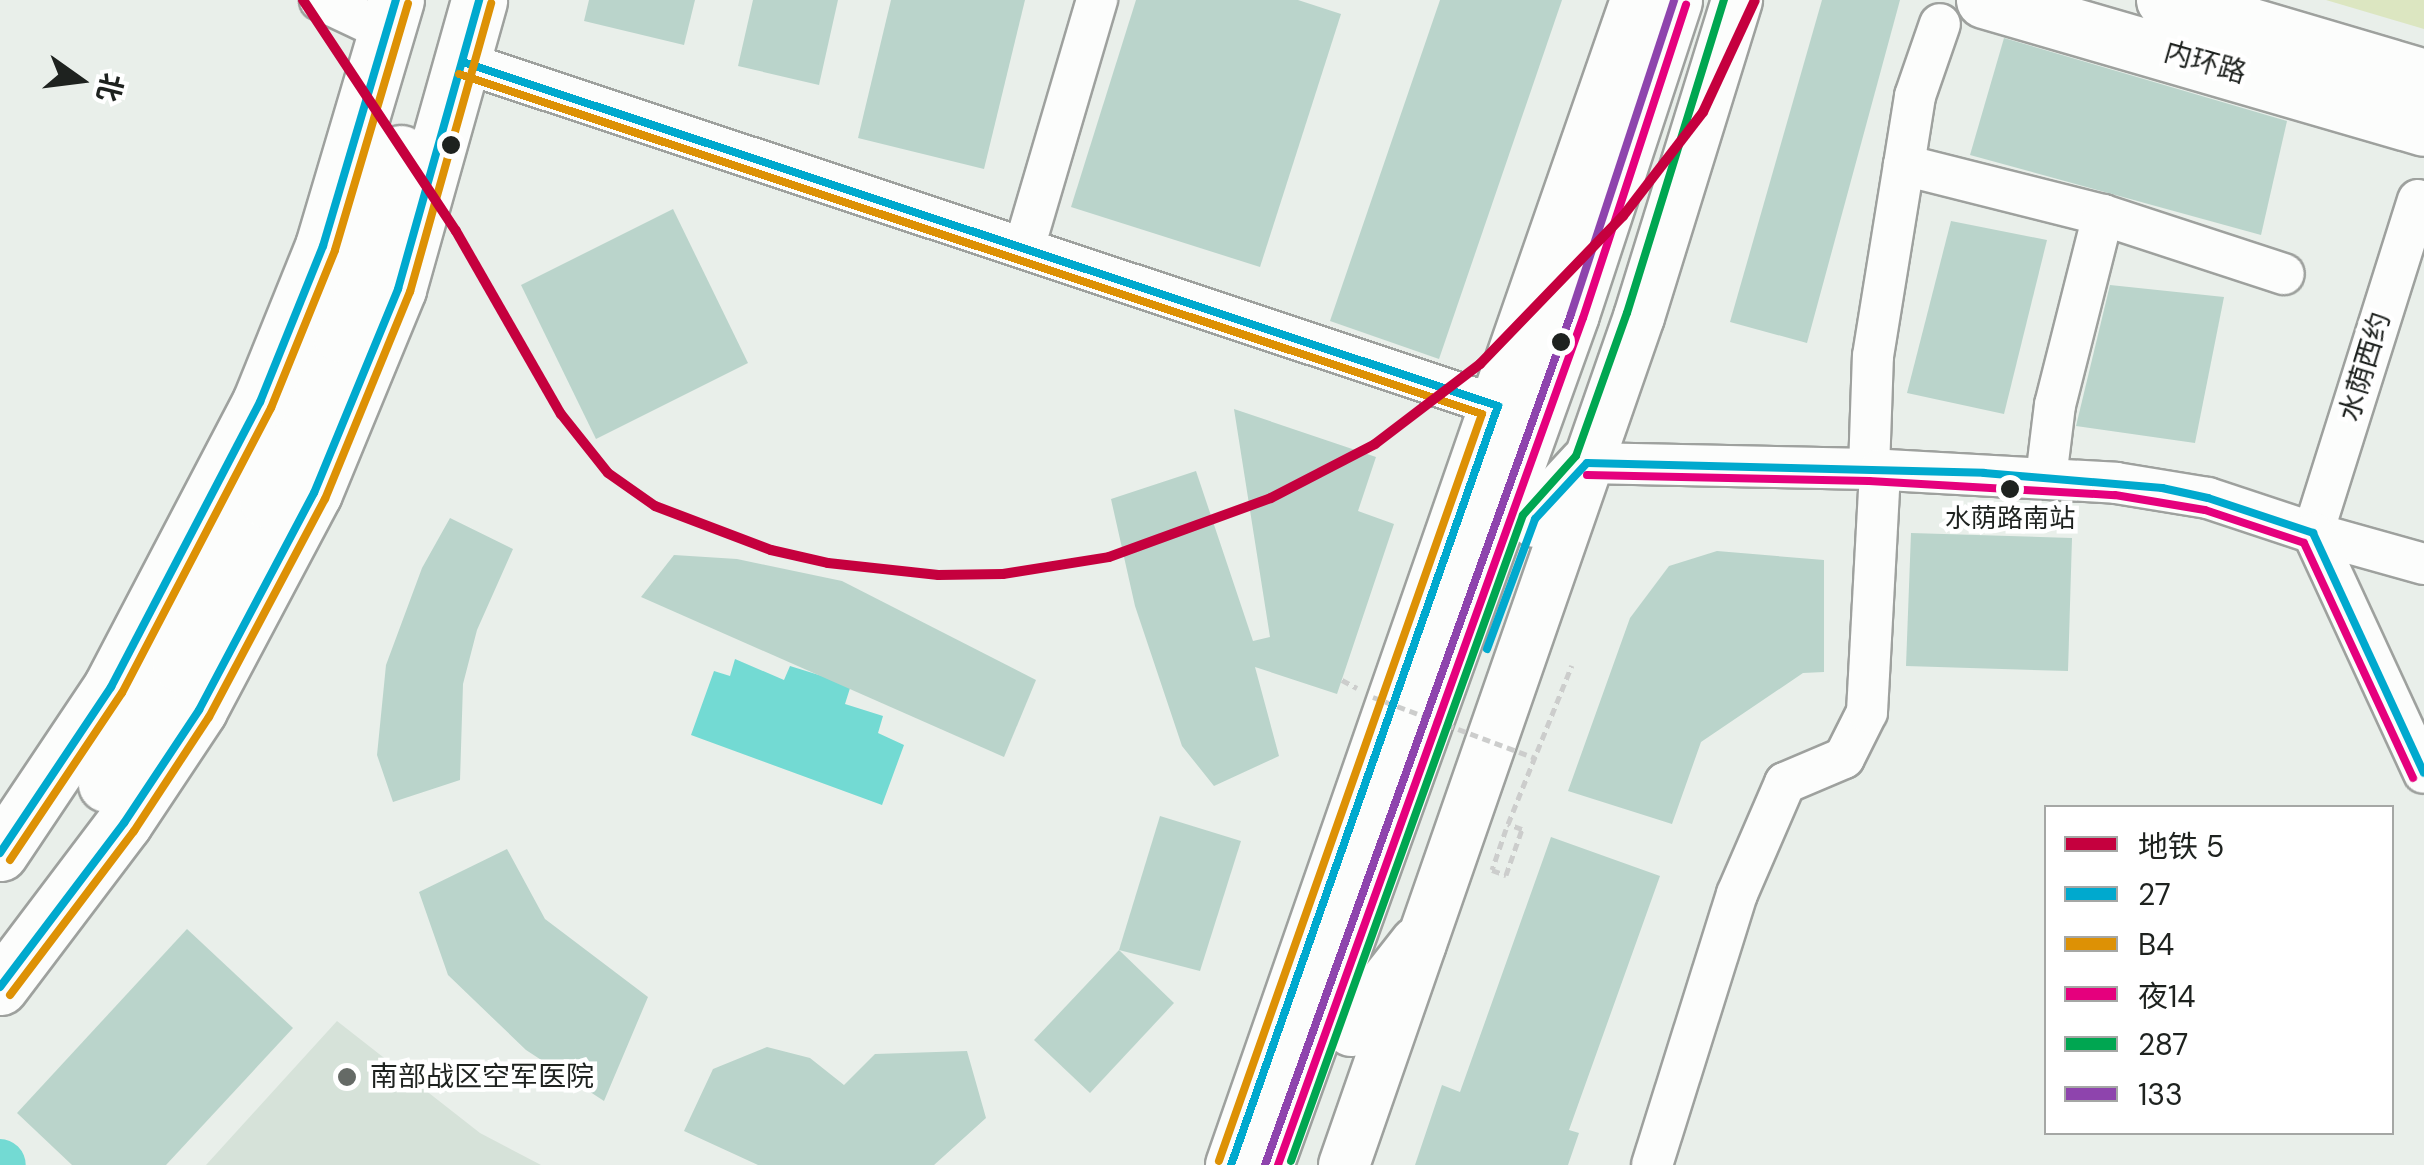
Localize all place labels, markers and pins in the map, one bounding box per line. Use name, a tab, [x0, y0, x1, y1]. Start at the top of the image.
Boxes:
unlabelled marker	[441, 135, 461, 155]
unlabelled marker	[1551, 332, 1571, 352]
marker: 水荫路南站	[2000, 479, 2020, 499]
place label: 水荫路南站	[1945, 503, 2075, 535]
place label: 南部战区空军医院	[370, 1060, 594, 1094]
marker: 南部战区空军医院	[334, 1064, 360, 1090]

